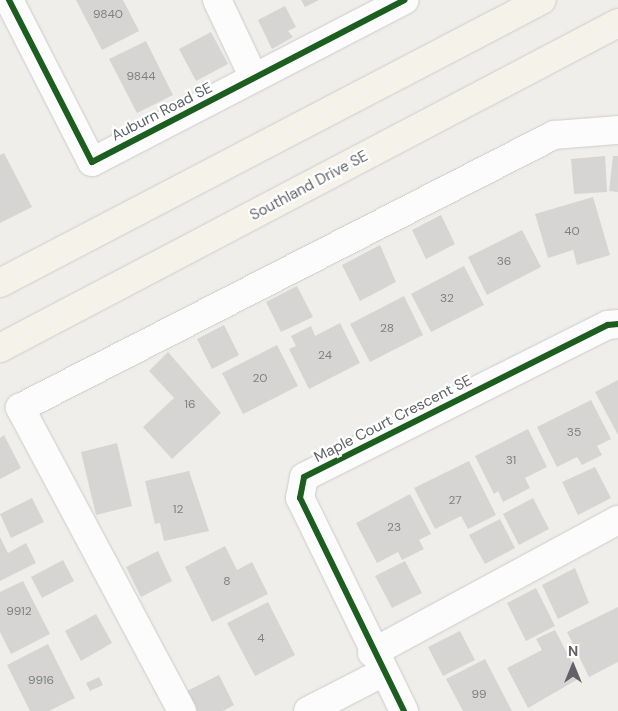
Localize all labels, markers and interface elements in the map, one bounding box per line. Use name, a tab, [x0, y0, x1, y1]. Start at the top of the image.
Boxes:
house number: 9840	[93, 8, 123, 22]
house number: 9844	[126, 70, 156, 84]
street label: Auburn Road SE	[109, 79, 215, 145]
street label: Southland Drive SE	[247, 147, 371, 225]
house number: 40	[564, 225, 580, 239]
house number: 36	[497, 255, 511, 269]
house number: 32	[440, 292, 454, 306]
house number: 28	[380, 322, 394, 336]
house number: 24	[318, 349, 332, 363]
street label: Maple Court Crescent SE	[311, 371, 475, 467]
house number: 20	[253, 372, 267, 386]
house number: 16	[184, 398, 196, 412]
house number: 35	[567, 426, 581, 440]
house number: 31	[506, 454, 516, 468]
house number: 27	[448, 494, 462, 508]
house number: 12	[173, 503, 183, 517]
house number: 23	[387, 521, 401, 535]
house number: 8	[223, 575, 231, 589]
house number: 9912	[6, 605, 32, 619]
house number: 4	[257, 632, 265, 646]
north arrow	[548, 641, 598, 691]
text: N	[568, 642, 578, 660]
house number: 9916	[28, 674, 54, 688]
house number: 99	[471, 688, 487, 702]

